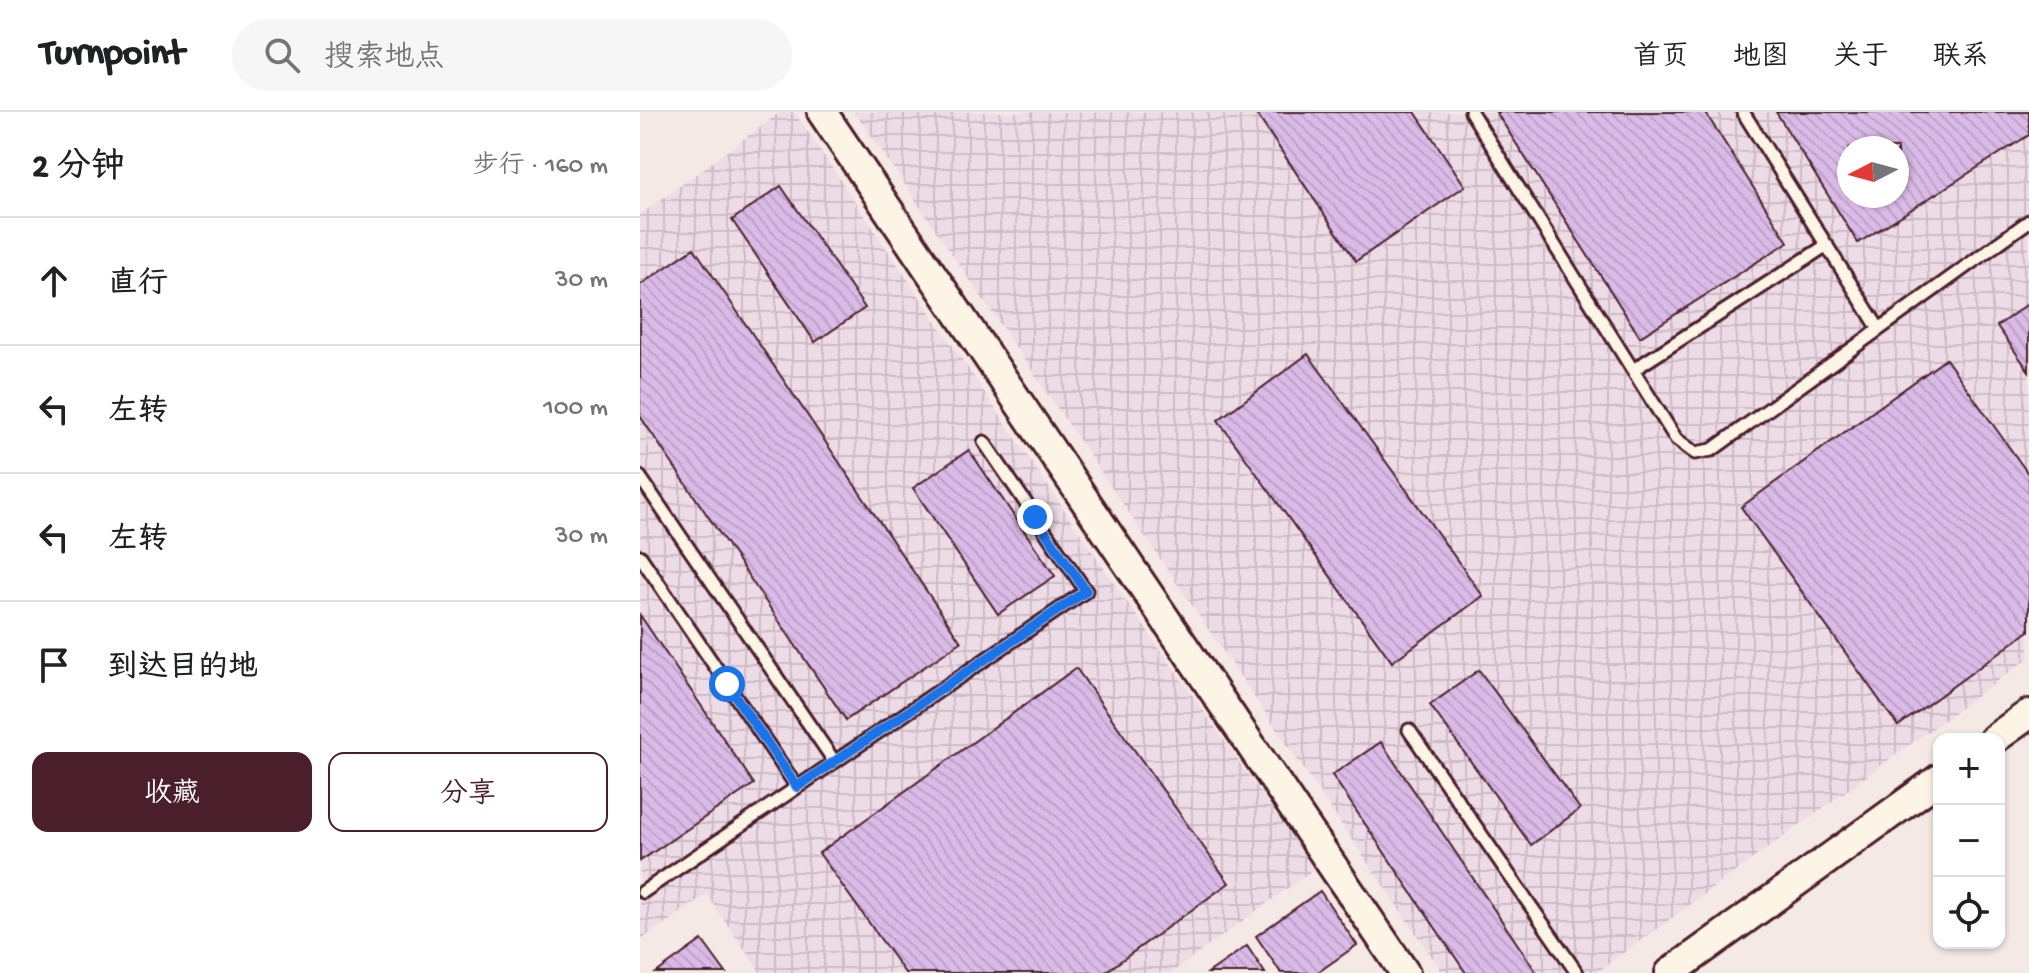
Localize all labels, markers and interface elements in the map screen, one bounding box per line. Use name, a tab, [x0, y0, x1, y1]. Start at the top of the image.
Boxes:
search box	[232, 19, 792, 91]
text: Turnpoint	[40, 33, 184, 77]
icon: search	[260, 33, 304, 77]
text: 搜索地点	[324, 42, 444, 77]
text: 首页	[1633, 42, 1689, 75]
text: 地图	[1733, 42, 1789, 75]
text: 关于	[1833, 42, 1889, 75]
text: 联系	[1933, 42, 1989, 75]
north arrow	[1837, 136, 1909, 208]
text: 2 分钟	[32, 149, 125, 189]
text: 步行 · 160 m	[472, 152, 608, 183]
icon: ahead	[32, 259, 76, 303]
text: 30 m	[555, 266, 608, 297]
text: 直行	[108, 268, 168, 303]
icon: left	[32, 387, 76, 431]
text: 100 m	[543, 394, 608, 425]
text: 左转	[108, 396, 168, 431]
route end	[1017, 499, 1053, 535]
icon: left	[32, 515, 76, 559]
text: 30 m	[555, 522, 608, 553]
text: 左转	[108, 524, 168, 559]
icon: arrive	[32, 643, 76, 687]
text: 到达目的地	[108, 652, 258, 687]
route start	[709, 666, 745, 702]
map controls	[1933, 733, 2005, 949]
button: +	[1933, 733, 2005, 805]
button: 收藏	[32, 752, 312, 832]
button: 分享	[328, 752, 608, 832]
button: −	[1933, 805, 2005, 877]
button: locate	[1933, 877, 2005, 949]

